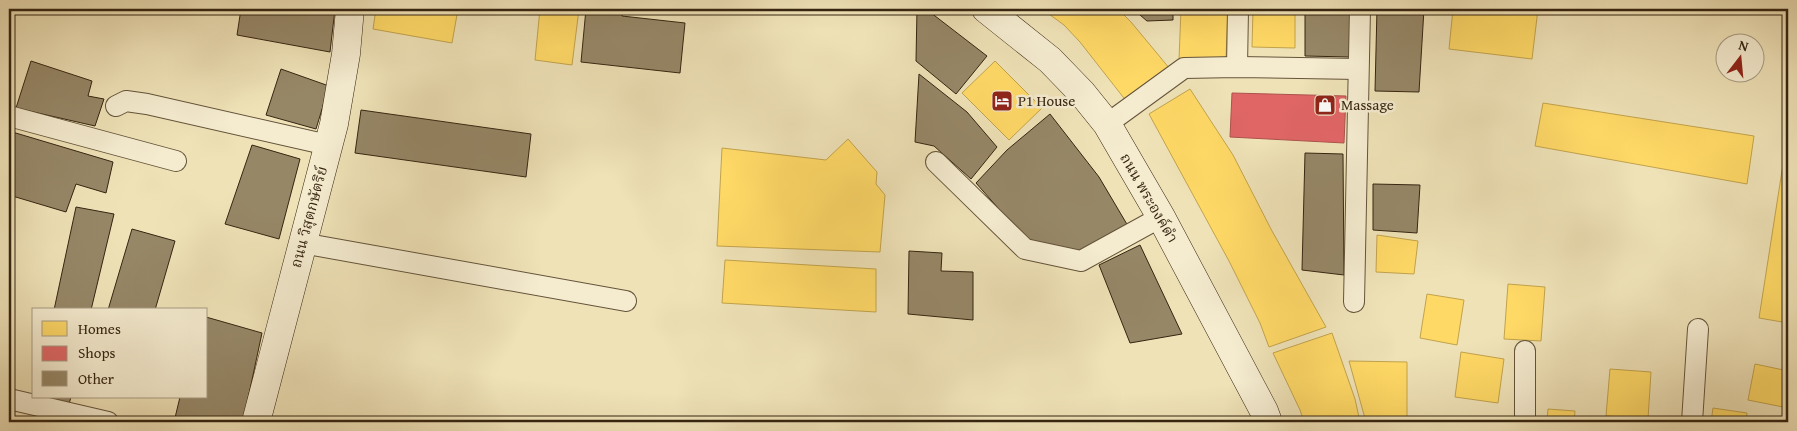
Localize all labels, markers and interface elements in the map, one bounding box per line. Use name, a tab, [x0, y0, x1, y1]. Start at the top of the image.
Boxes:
north arrow	[1714, 32, 1764, 82]
text: N	[1736, 35, 1751, 57]
hotel icon: P1 House	[990, 89, 1014, 113]
place label: P1 House	[1018, 90, 1075, 111]
shop icon: Massage	[1313, 93, 1337, 117]
place label: Massage	[1341, 94, 1394, 115]
street label: ถนน พระองค์ดำ	[1115, 149, 1184, 246]
street label: ถนน วิสุตกษัตริย์	[285, 164, 333, 270]
legend	[32, 308, 208, 398]
text: Homes	[78, 318, 121, 339]
text: Shops	[78, 342, 115, 363]
text: Other	[78, 368, 114, 389]

